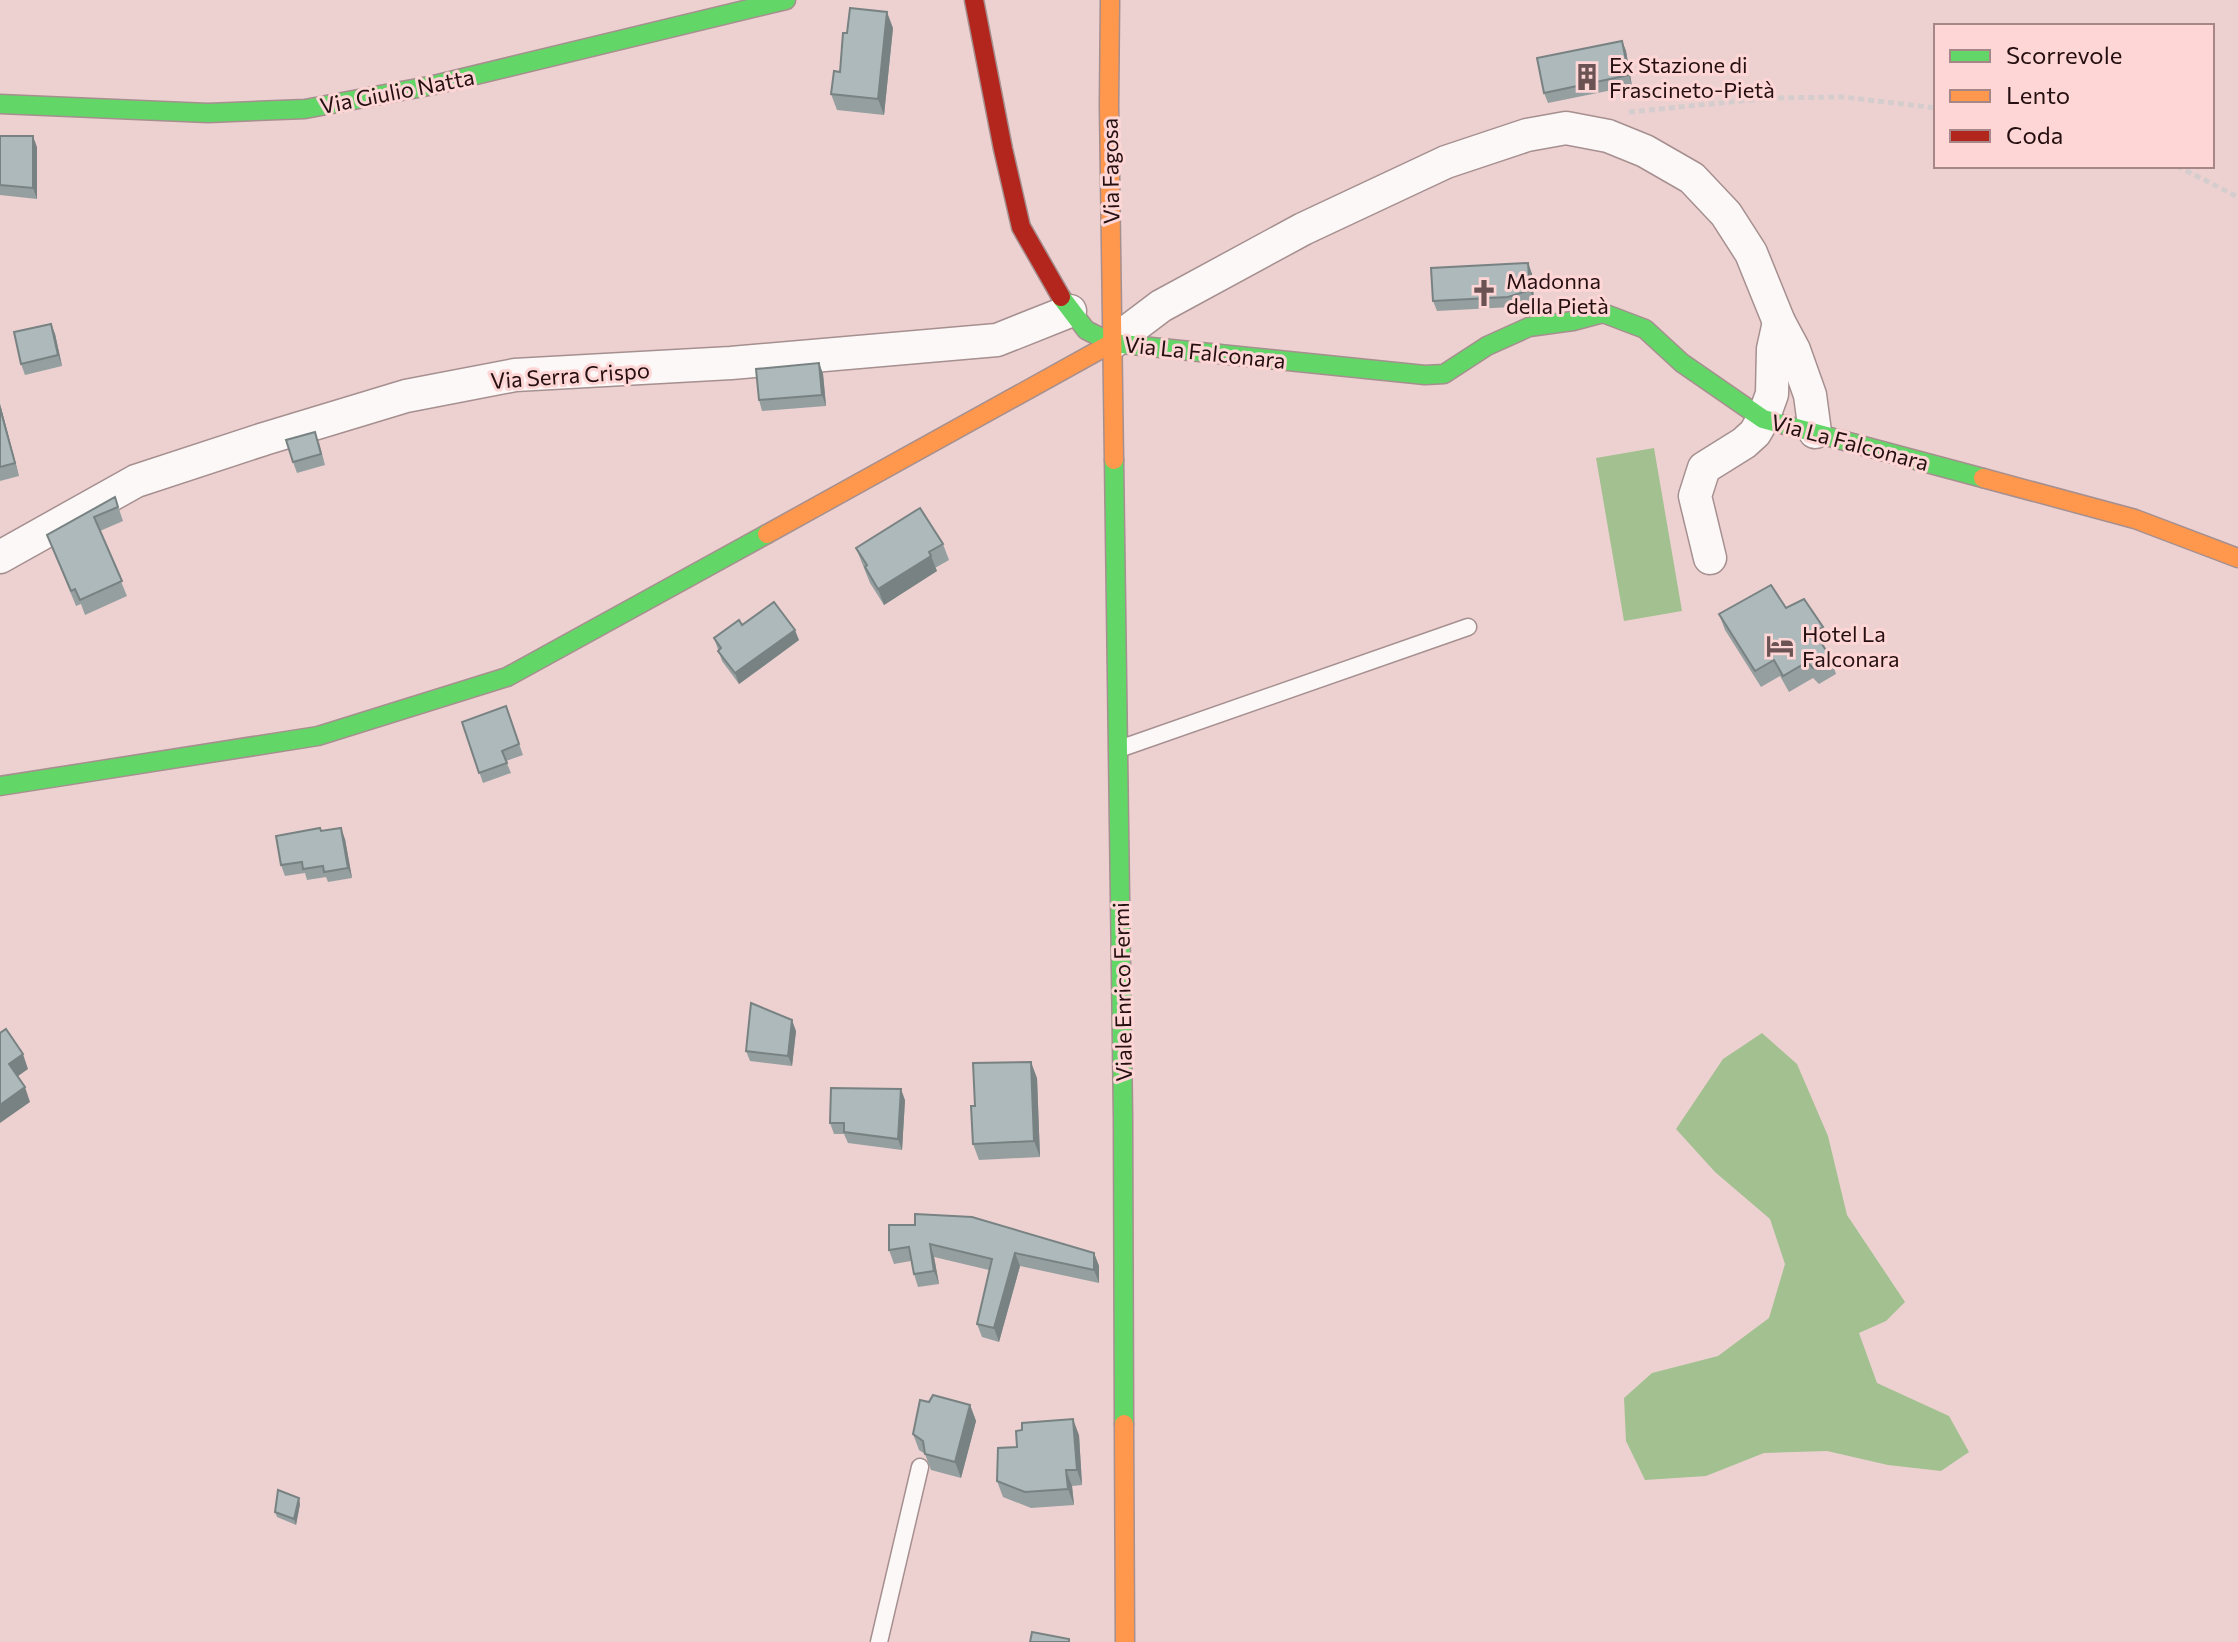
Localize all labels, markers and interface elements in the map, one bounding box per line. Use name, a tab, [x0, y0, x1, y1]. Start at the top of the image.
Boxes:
legend	[1934, 24, 2214, 168]
text: Scorrevole	[2006, 40, 2122, 69]
place label: Ex Stazione di Frascineto-Pietà	[1609, 51, 1775, 103]
building icon: Ex Stazione di Frascineto-Pietà	[1572, 62, 1602, 92]
street label: Via Giulio Natta	[317, 63, 477, 119]
text: Lento	[2006, 80, 2070, 109]
street label: Via Fagosa	[1096, 118, 1124, 224]
text: Coda	[2006, 120, 2063, 149]
place label: Madonna della Pietà	[1506, 267, 1609, 319]
church icon: Madonna della Pietà	[1469, 278, 1499, 308]
street label: Via La Falconara	[1123, 330, 1287, 374]
street label: Via Serra Crispo	[489, 356, 651, 394]
street label: Via La Falconara	[1768, 408, 1932, 476]
place label: Hotel La Falconara	[1802, 620, 1899, 672]
hotel icon: Hotel La Falconara	[1765, 631, 1795, 661]
street label: Viale Enrico Fermi	[1107, 902, 1137, 1082]

